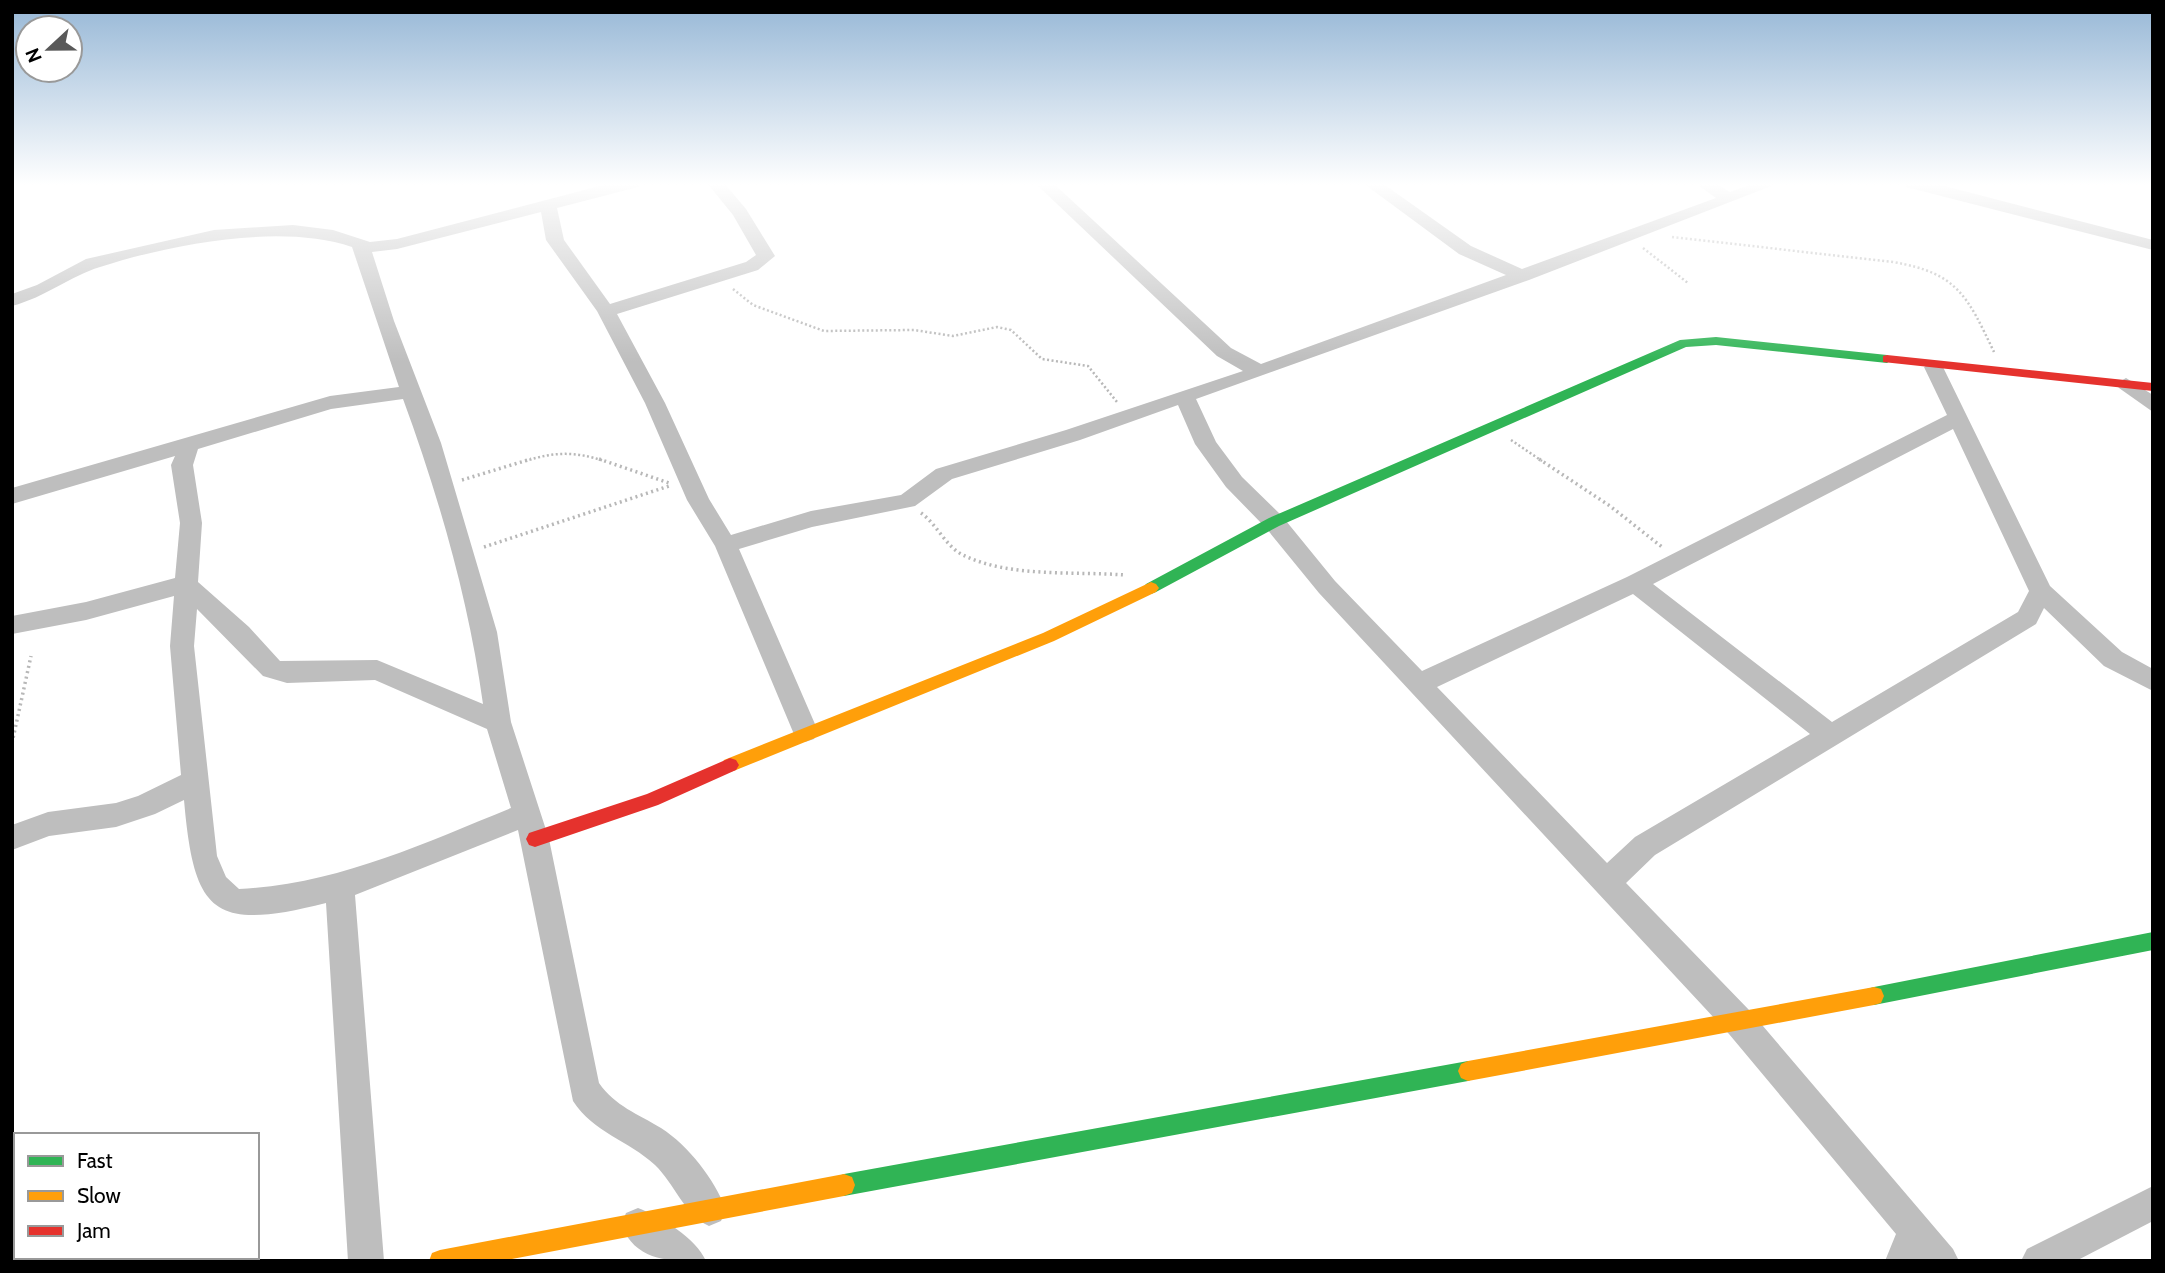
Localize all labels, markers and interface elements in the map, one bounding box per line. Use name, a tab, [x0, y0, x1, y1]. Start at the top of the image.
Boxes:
north arrow	[14, 14, 84, 84]
text: N	[21, 45, 47, 66]
legend	[14, 1133, 259, 1259]
text: Fast	[77, 1148, 113, 1173]
text: Slow	[77, 1183, 121, 1208]
text: Jam	[76, 1218, 111, 1243]

